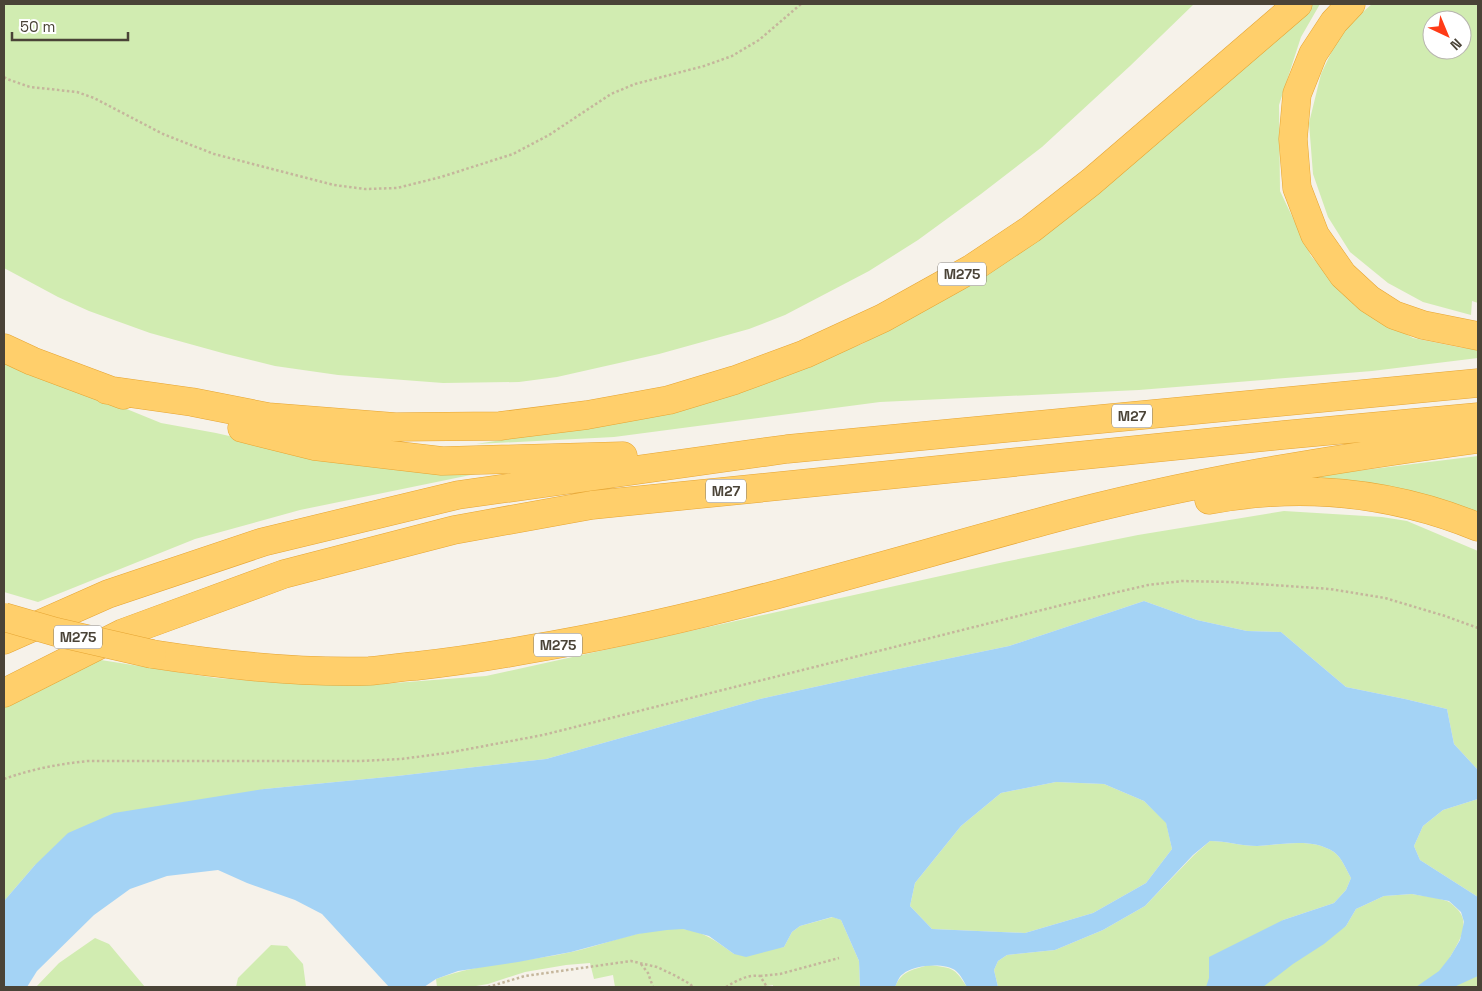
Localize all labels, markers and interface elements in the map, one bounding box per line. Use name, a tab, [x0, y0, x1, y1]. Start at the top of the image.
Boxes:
scale bar	[12, 10, 129, 42]
north arrow	[1422, 10, 1472, 60]
text: 50 m	[20, 17, 55, 36]
text: N	[1446, 35, 1466, 54]
road number: M275	[938, 262, 986, 286]
road number: M27	[1112, 404, 1152, 428]
road number: M27	[706, 480, 746, 502]
road number: M275	[54, 626, 102, 649]
road number: M275	[534, 634, 582, 656]

